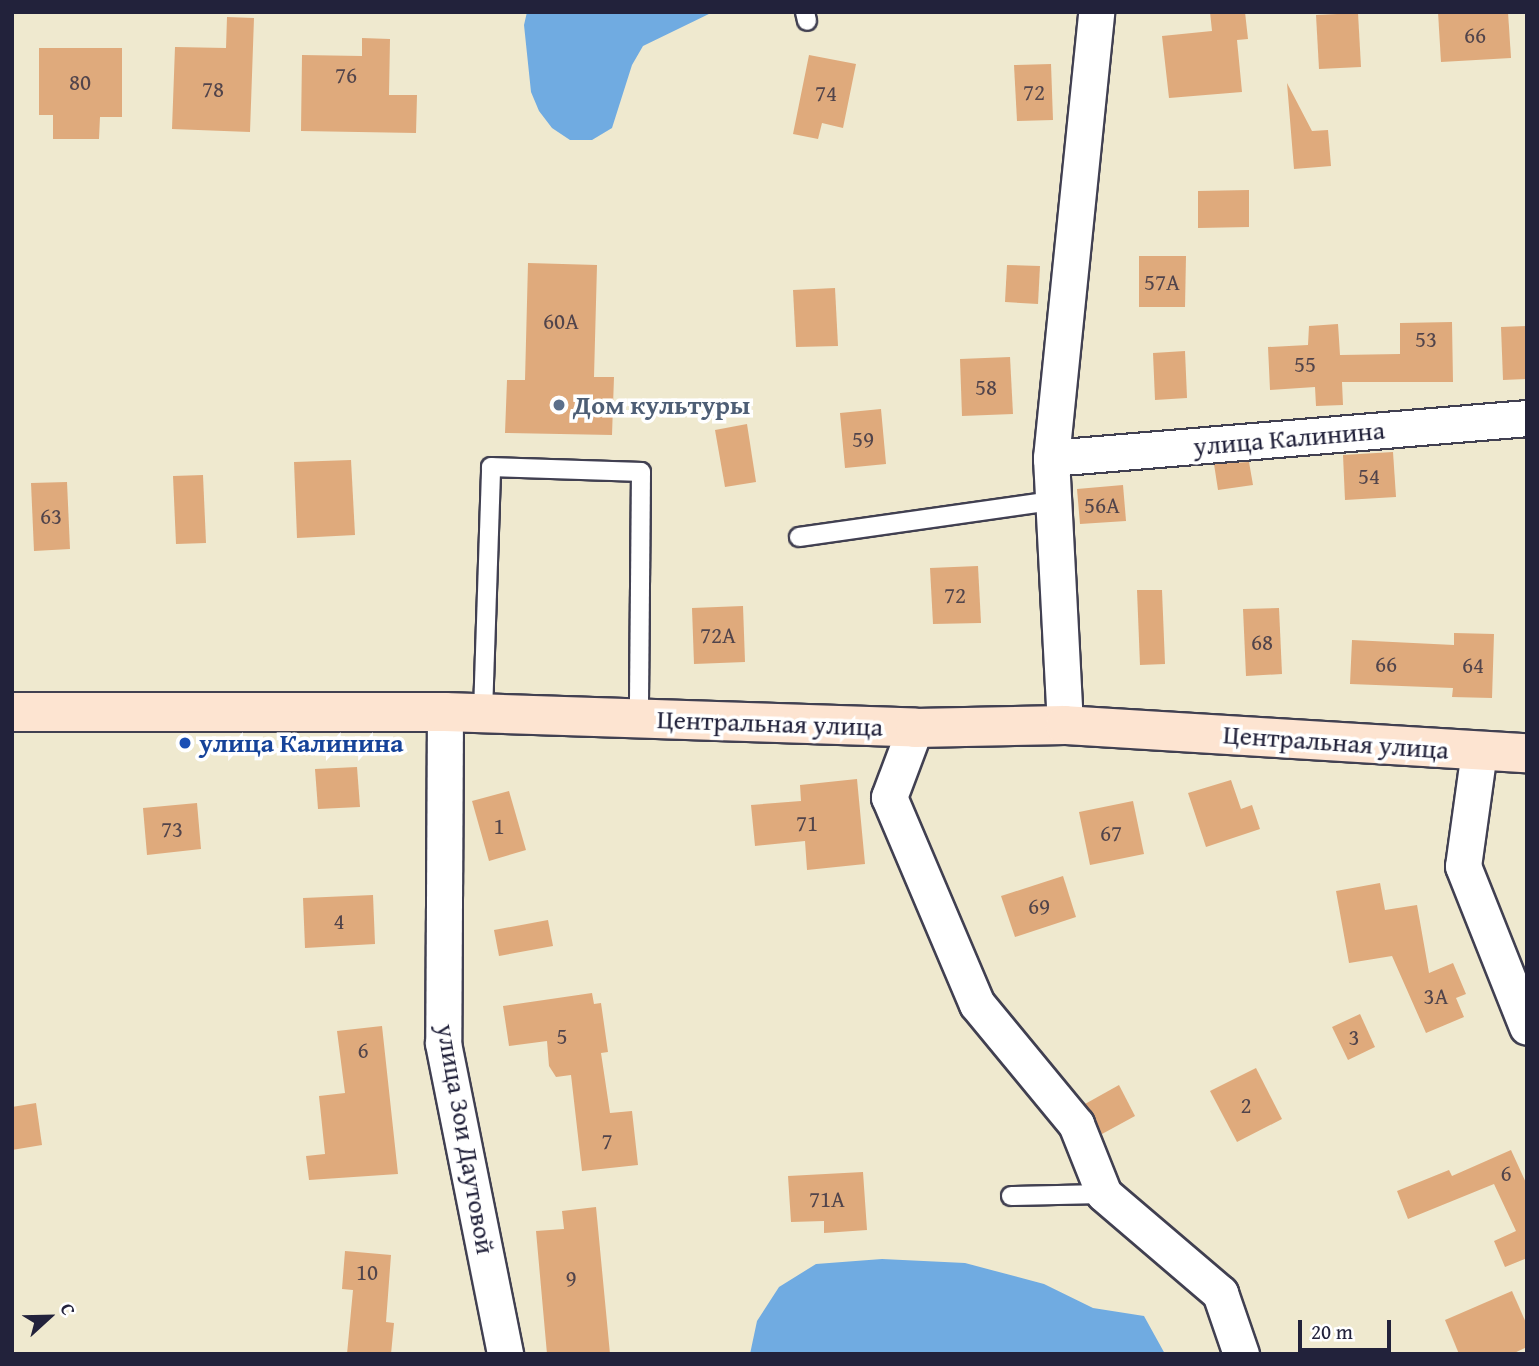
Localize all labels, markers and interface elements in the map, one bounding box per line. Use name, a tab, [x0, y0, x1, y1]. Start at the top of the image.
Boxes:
house number: 66	[1464, 21, 1486, 49]
house number: 76	[335, 61, 357, 89]
house number: 80	[69, 68, 91, 96]
house number: 78	[202, 75, 224, 103]
house number: 72	[1023, 78, 1045, 106]
house number: 74	[815, 79, 837, 107]
house number: 57А	[1144, 268, 1180, 296]
house number: 60А	[543, 307, 579, 335]
house number: 53	[1415, 325, 1437, 353]
house number: 55	[1294, 350, 1316, 378]
house number: 58	[975, 373, 997, 401]
place label: Дом культуры	[573, 389, 750, 421]
marker: Дом культуры	[551, 397, 567, 413]
street label: улица Калинина	[1192, 414, 1386, 462]
house number: 59	[852, 425, 874, 453]
house number: 54	[1358, 462, 1380, 490]
house number: 56А	[1084, 491, 1120, 519]
house number: 63	[40, 502, 62, 530]
house number: 72	[944, 581, 966, 609]
house number: 72А	[700, 621, 736, 649]
house number: 68	[1251, 628, 1273, 656]
house number: 66	[1375, 650, 1397, 678]
house number: 64	[1462, 651, 1484, 679]
street label: Центральная улица	[656, 703, 884, 743]
street label: Центральная улица	[1222, 719, 1450, 765]
place label: улица Калинина	[199, 727, 404, 759]
marker: улица Калинина	[177, 735, 193, 751]
house number: 71	[796, 809, 818, 837]
house number: 1	[493, 812, 505, 840]
house number: 73	[161, 815, 183, 843]
house number: 67	[1100, 819, 1122, 847]
house number: 69	[1028, 892, 1050, 920]
house number: 4	[333, 907, 345, 935]
house number: 3А	[1423, 982, 1449, 1010]
street label: улица Зои Даутовой	[430, 1021, 502, 1257]
house number: 5	[556, 1022, 568, 1050]
house number: 3	[1348, 1023, 1360, 1051]
house number: 6	[357, 1036, 369, 1064]
house number: 2	[1240, 1091, 1252, 1119]
house number: 7	[601, 1127, 613, 1155]
house number: 6	[1500, 1159, 1512, 1187]
house number: 71А	[809, 1185, 845, 1213]
house number: 10	[356, 1258, 378, 1286]
house number: 9	[565, 1264, 577, 1292]
north arrow	[14, 1282, 84, 1352]
text: С	[53, 1299, 83, 1319]
scale bar	[1301, 1306, 1394, 1350]
text: 20 m	[1311, 1316, 1353, 1347]

